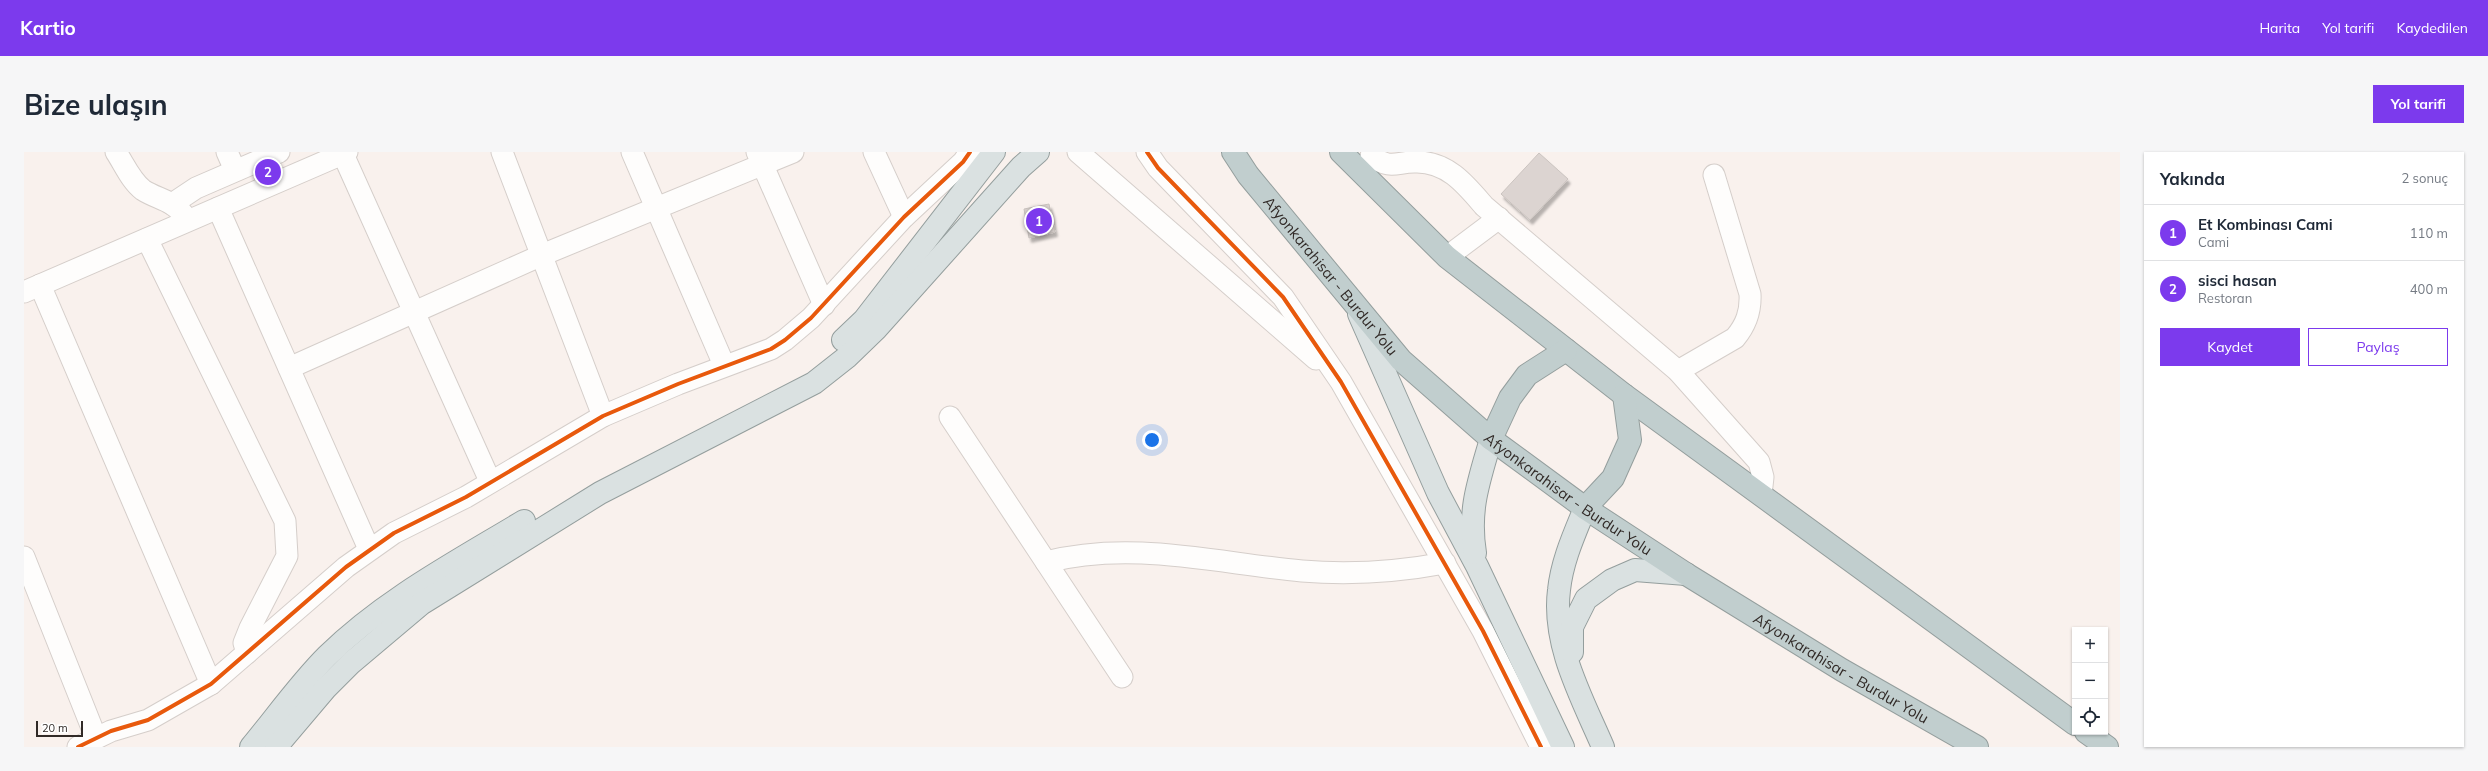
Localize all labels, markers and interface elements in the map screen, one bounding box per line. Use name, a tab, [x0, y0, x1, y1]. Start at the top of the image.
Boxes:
text: Kartio	[20, 16, 76, 40]
text: Harita	[2259, 19, 2300, 37]
text: Yol tarifi	[2322, 19, 2374, 37]
text: Kaydedilen	[2396, 19, 2468, 37]
button: Yol tarifi	[2373, 85, 2464, 123]
text: Bize ulaşın	[24, 87, 168, 122]
pin: 2	[255, 157, 281, 187]
text: Yakında	[2160, 168, 2225, 189]
text: 2 sonuç	[2401, 170, 2448, 186]
street label: Afyonkarahisar - Burdur Yolu	[1260, 192, 1402, 359]
pin: 1	[1026, 206, 1052, 236]
text: Et Kombinası Cami	[2198, 215, 2333, 234]
text: 1	[2169, 225, 2177, 241]
text: 110 m	[2410, 225, 2448, 241]
text: Cami	[2198, 234, 2229, 250]
text: sisci hasan	[2198, 271, 2277, 290]
text: 2	[2169, 281, 2177, 297]
text: 400 m	[2410, 281, 2448, 297]
text: Restoran	[2198, 290, 2252, 306]
button: Kaydet	[2160, 328, 2300, 366]
button: Paylaş	[2308, 328, 2448, 366]
street label: Afyonkarahisar - Burdur Yolu	[1480, 428, 1656, 559]
your location	[1142, 430, 1162, 450]
street label: Afyonkarahisar - Burdur Yolu	[1750, 608, 1932, 727]
map controls	[2072, 627, 2108, 735]
button: +	[2072, 627, 2108, 663]
button: −	[2072, 663, 2108, 699]
button: locate	[2072, 699, 2108, 735]
scale bar	[36, 719, 83, 738]
text: 20 m	[42, 721, 68, 735]

